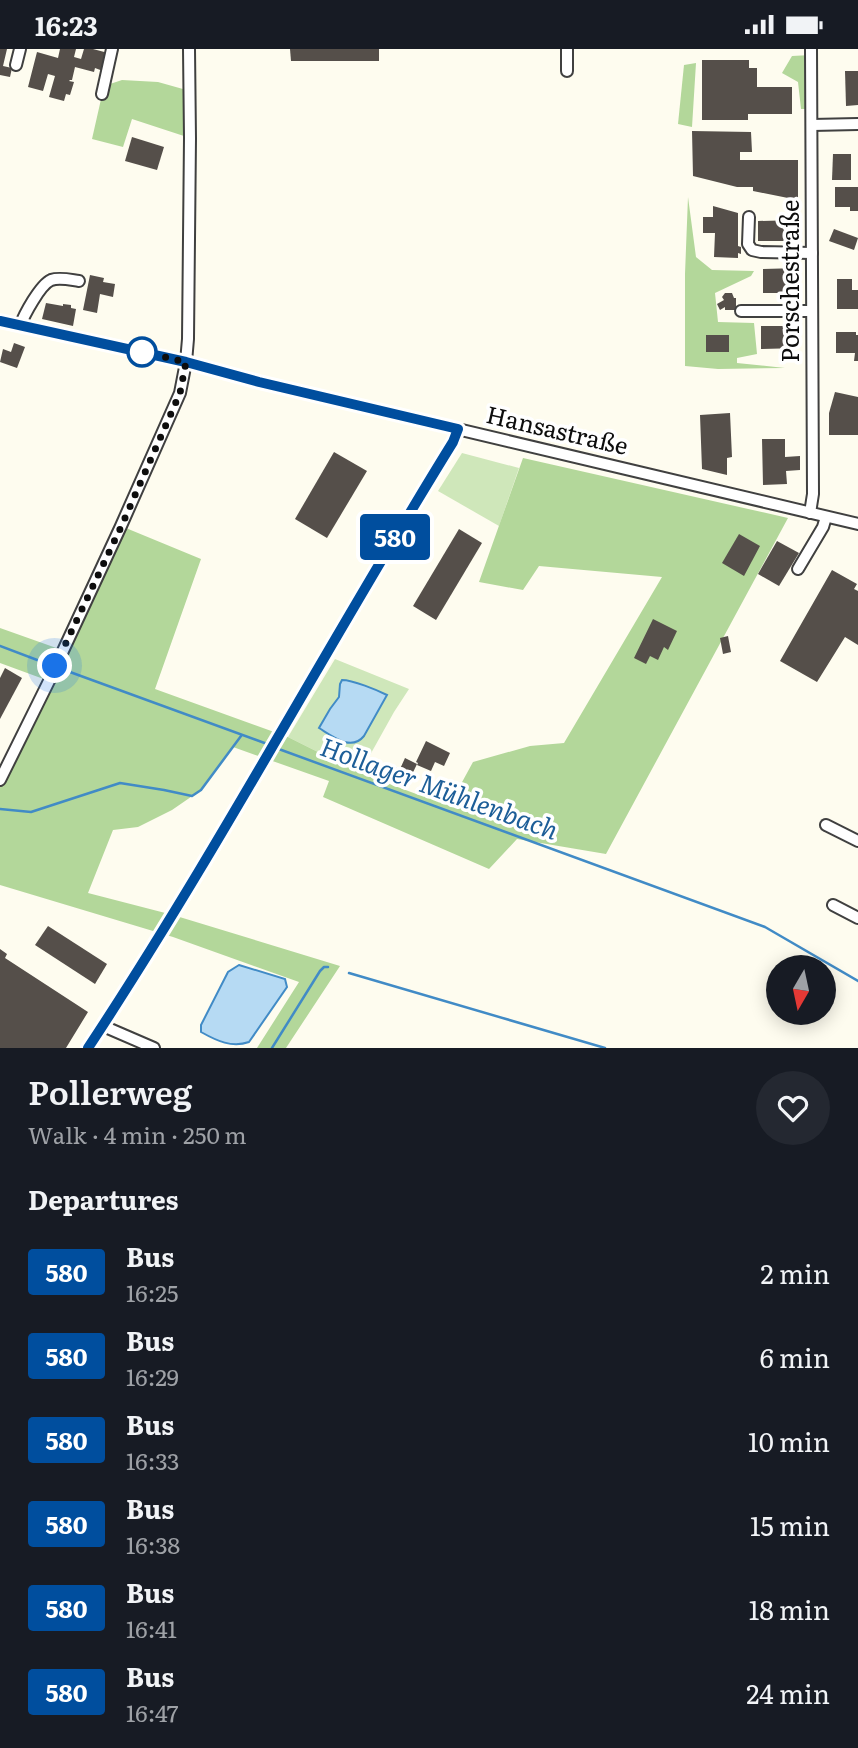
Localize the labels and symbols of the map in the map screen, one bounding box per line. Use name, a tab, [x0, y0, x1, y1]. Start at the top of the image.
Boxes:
street label: Porschestraße	[771, 200, 806, 362]
unlabelled marker	[127, 337, 157, 367]
street label: Hansastraße	[483, 395, 632, 462]
line badge: 580	[355, 514, 435, 560]
your location	[37, 648, 72, 683]
water label: Hollager Mühlenbach	[316, 725, 564, 848]
north arrow	[766, 955, 836, 1025]

